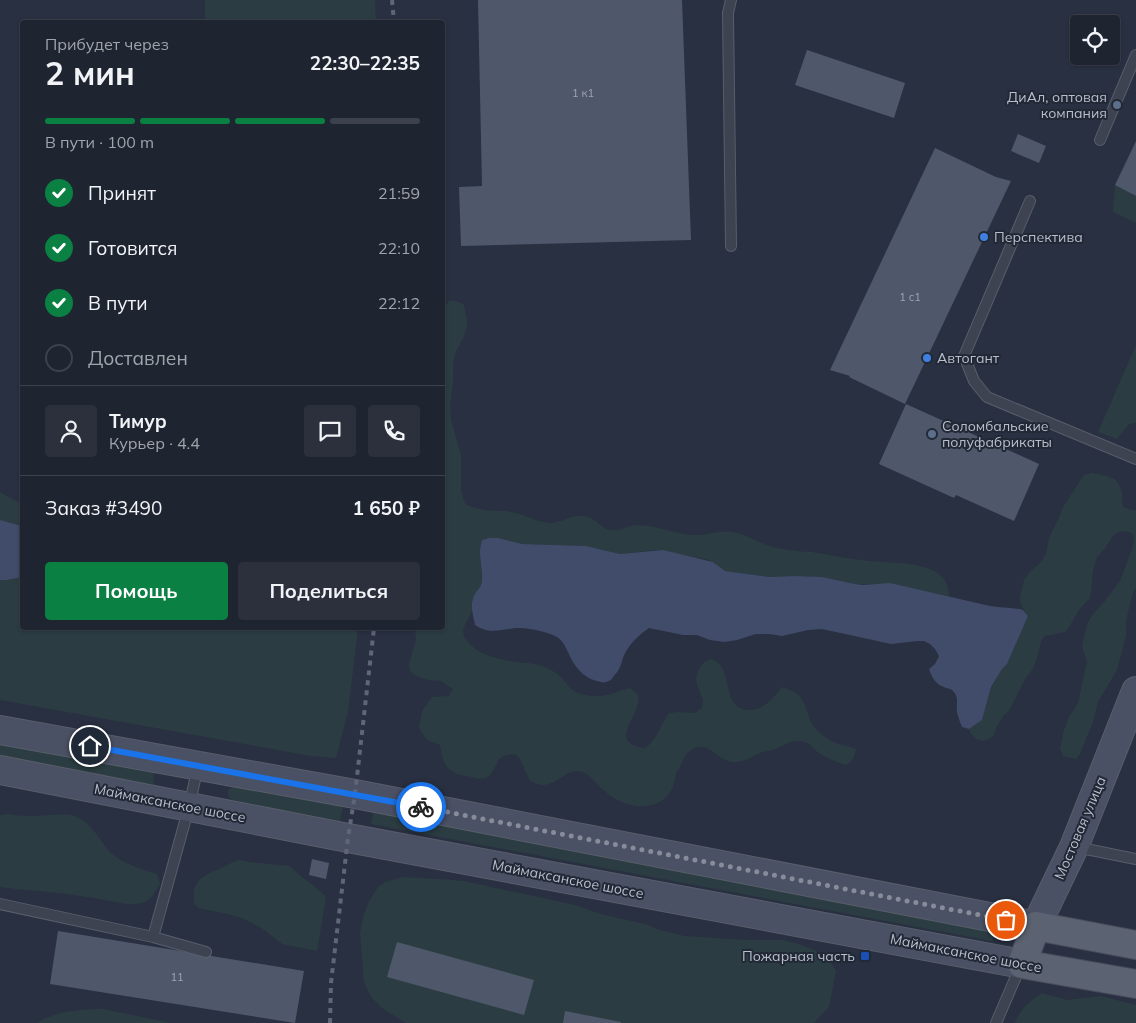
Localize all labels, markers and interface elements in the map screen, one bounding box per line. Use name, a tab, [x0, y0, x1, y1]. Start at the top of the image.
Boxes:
map controls	[1070, 15, 1120, 65]
button: locate	[1070, 15, 1120, 65]
text: Прибудет через	[45, 34, 169, 54]
text: 22:30–22:35	[310, 51, 420, 75]
text: 2 мин	[45, 53, 135, 93]
house number: 1 к1	[572, 86, 594, 100]
place label: ДиАл, оптовая компания	[1007, 88, 1107, 122]
marker: ДиАл, оптовая компания	[1111, 99, 1123, 111]
text: В пути · 100 m	[45, 132, 154, 152]
icon: check	[45, 179, 73, 207]
text: Принят	[88, 181, 156, 205]
text: 21:59	[378, 183, 420, 203]
place label: Перспектива	[994, 228, 1083, 246]
marker: Перспектива	[978, 231, 990, 243]
icon: check	[45, 234, 73, 262]
text: Готовится	[88, 236, 178, 260]
text: 22:10	[378, 238, 420, 258]
icon: check	[45, 289, 73, 317]
house number: 1 с1	[899, 290, 921, 304]
text: В пути	[88, 291, 147, 315]
text: 22:12	[378, 293, 420, 313]
text: Доставлен	[88, 346, 188, 370]
place label: Автогант	[937, 349, 1000, 367]
marker: Автогант	[921, 352, 933, 364]
button: person	[45, 405, 97, 457]
button: chat	[304, 405, 356, 457]
button: phone	[368, 405, 420, 457]
text: Тимур	[109, 409, 167, 433]
place label: Соломбальские полуфабрикаты	[942, 417, 1052, 451]
marker: Соломбальские полуфабрикаты	[926, 428, 938, 440]
text: Курьер · 4.4	[109, 433, 200, 453]
text: Заказ #3490	[45, 496, 162, 520]
text: 1 650 ₽	[353, 496, 420, 520]
button: Помощь	[45, 562, 228, 620]
button: Поделиться	[238, 562, 420, 620]
pin	[69, 725, 111, 767]
icon: home	[76, 732, 104, 760]
street label: Мостовая улица	[1050, 774, 1110, 882]
street label: Маймаксанское шоссе	[93, 779, 248, 827]
courier	[396, 782, 446, 832]
icon: bike	[407, 793, 435, 821]
street label: Маймаксанское шоссе	[491, 855, 646, 903]
pin	[985, 899, 1027, 941]
icon: bag	[992, 906, 1020, 934]
street label: Маймаксанское шоссе	[889, 929, 1044, 977]
place label: Пожарная часть	[742, 947, 855, 965]
marker: Пожарная часть	[859, 950, 871, 962]
house number: 11	[170, 970, 184, 984]

